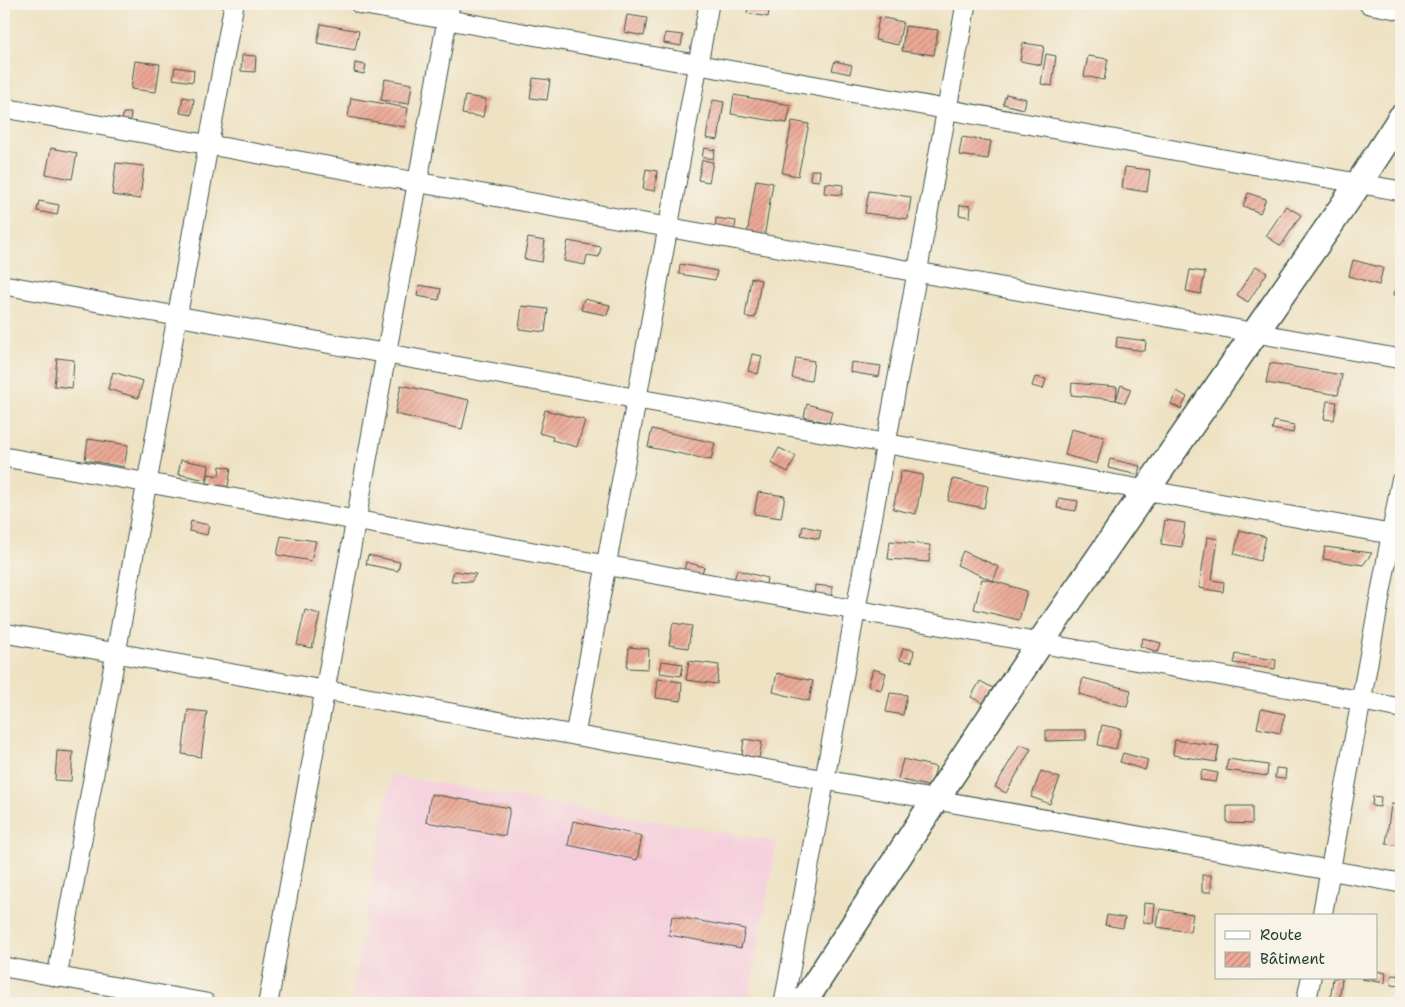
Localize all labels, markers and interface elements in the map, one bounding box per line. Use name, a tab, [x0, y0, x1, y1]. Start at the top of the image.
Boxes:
legend	[1215, 914, 1378, 980]
text: Route	[1260, 925, 1302, 945]
text: Bâtiment	[1260, 949, 1325, 969]

